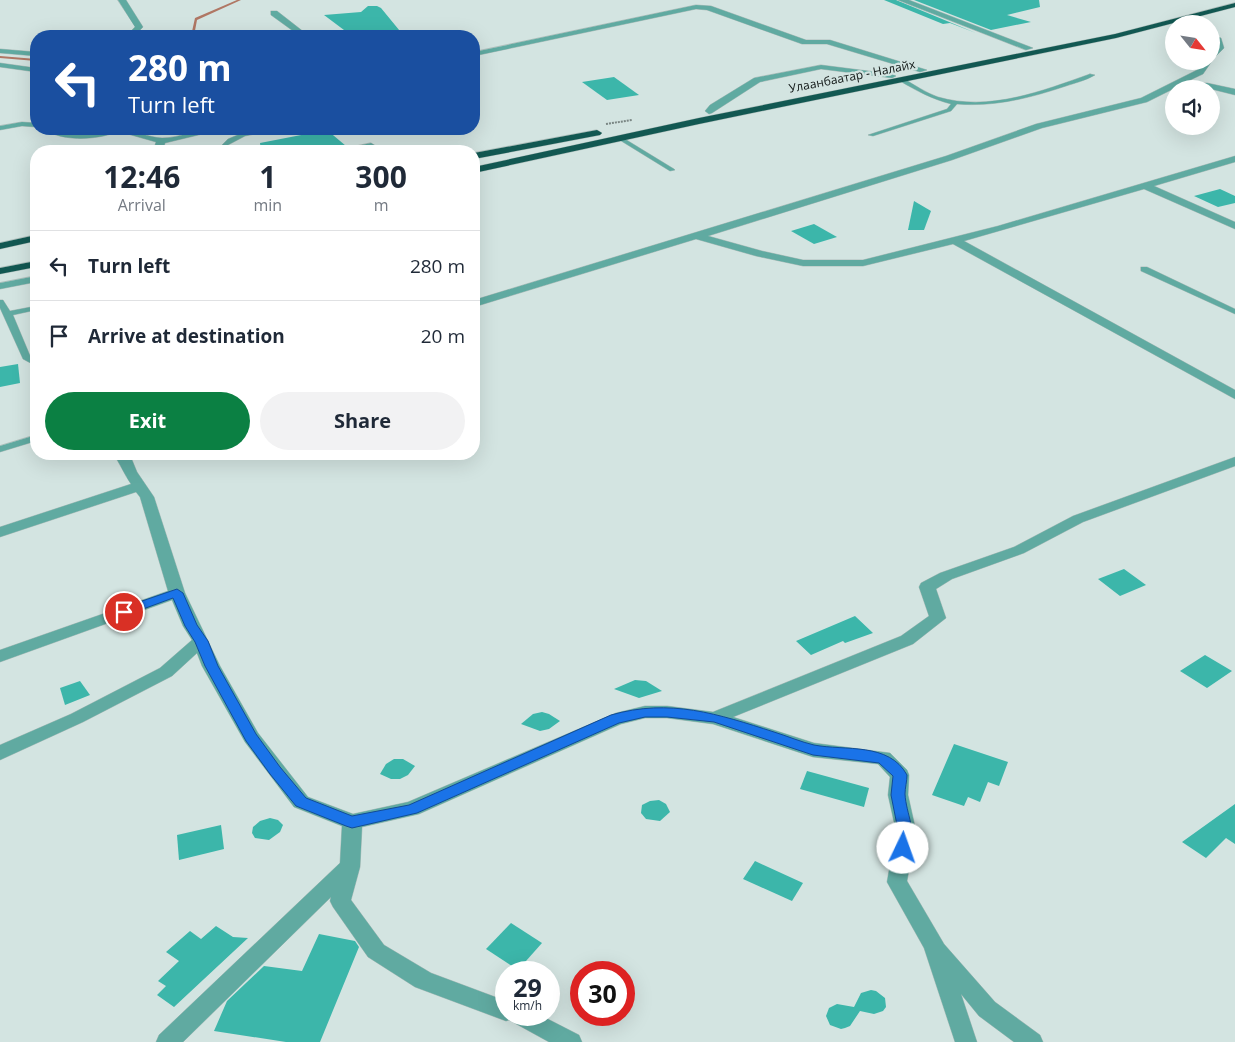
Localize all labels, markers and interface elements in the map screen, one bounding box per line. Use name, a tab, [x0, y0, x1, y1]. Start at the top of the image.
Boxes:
north arrow	[1165, 15, 1220, 70]
map controls	[1165, 15, 1220, 135]
text: 280 m	[128, 44, 232, 91]
icon: left	[45, 50, 110, 115]
street label: Улаанбаатар - Налайх	[787, 55, 917, 97]
button: sound	[1165, 80, 1220, 135]
text: Turn left	[128, 89, 215, 119]
text: 12:46	[103, 156, 180, 197]
text: 1	[259, 156, 276, 197]
text: 300	[355, 156, 407, 197]
text: Arrival	[118, 194, 166, 216]
text: min	[254, 194, 282, 216]
text: m	[374, 194, 389, 216]
icon: left	[45, 252, 73, 280]
text: Turn left	[88, 253, 170, 279]
text: 280 m	[410, 253, 465, 279]
icon: arrive	[45, 322, 73, 350]
text: Arrive at destination	[88, 323, 285, 349]
text: 20 m	[421, 323, 465, 349]
button: Exit	[45, 392, 250, 450]
button: Share	[260, 392, 465, 450]
pin	[103, 591, 145, 633]
icon: arrive	[110, 598, 138, 626]
position arrow	[876, 821, 928, 873]
speed limit sign: 30	[570, 961, 635, 1026]
text: 29	[513, 970, 542, 1004]
text: km/h	[513, 997, 542, 1014]

